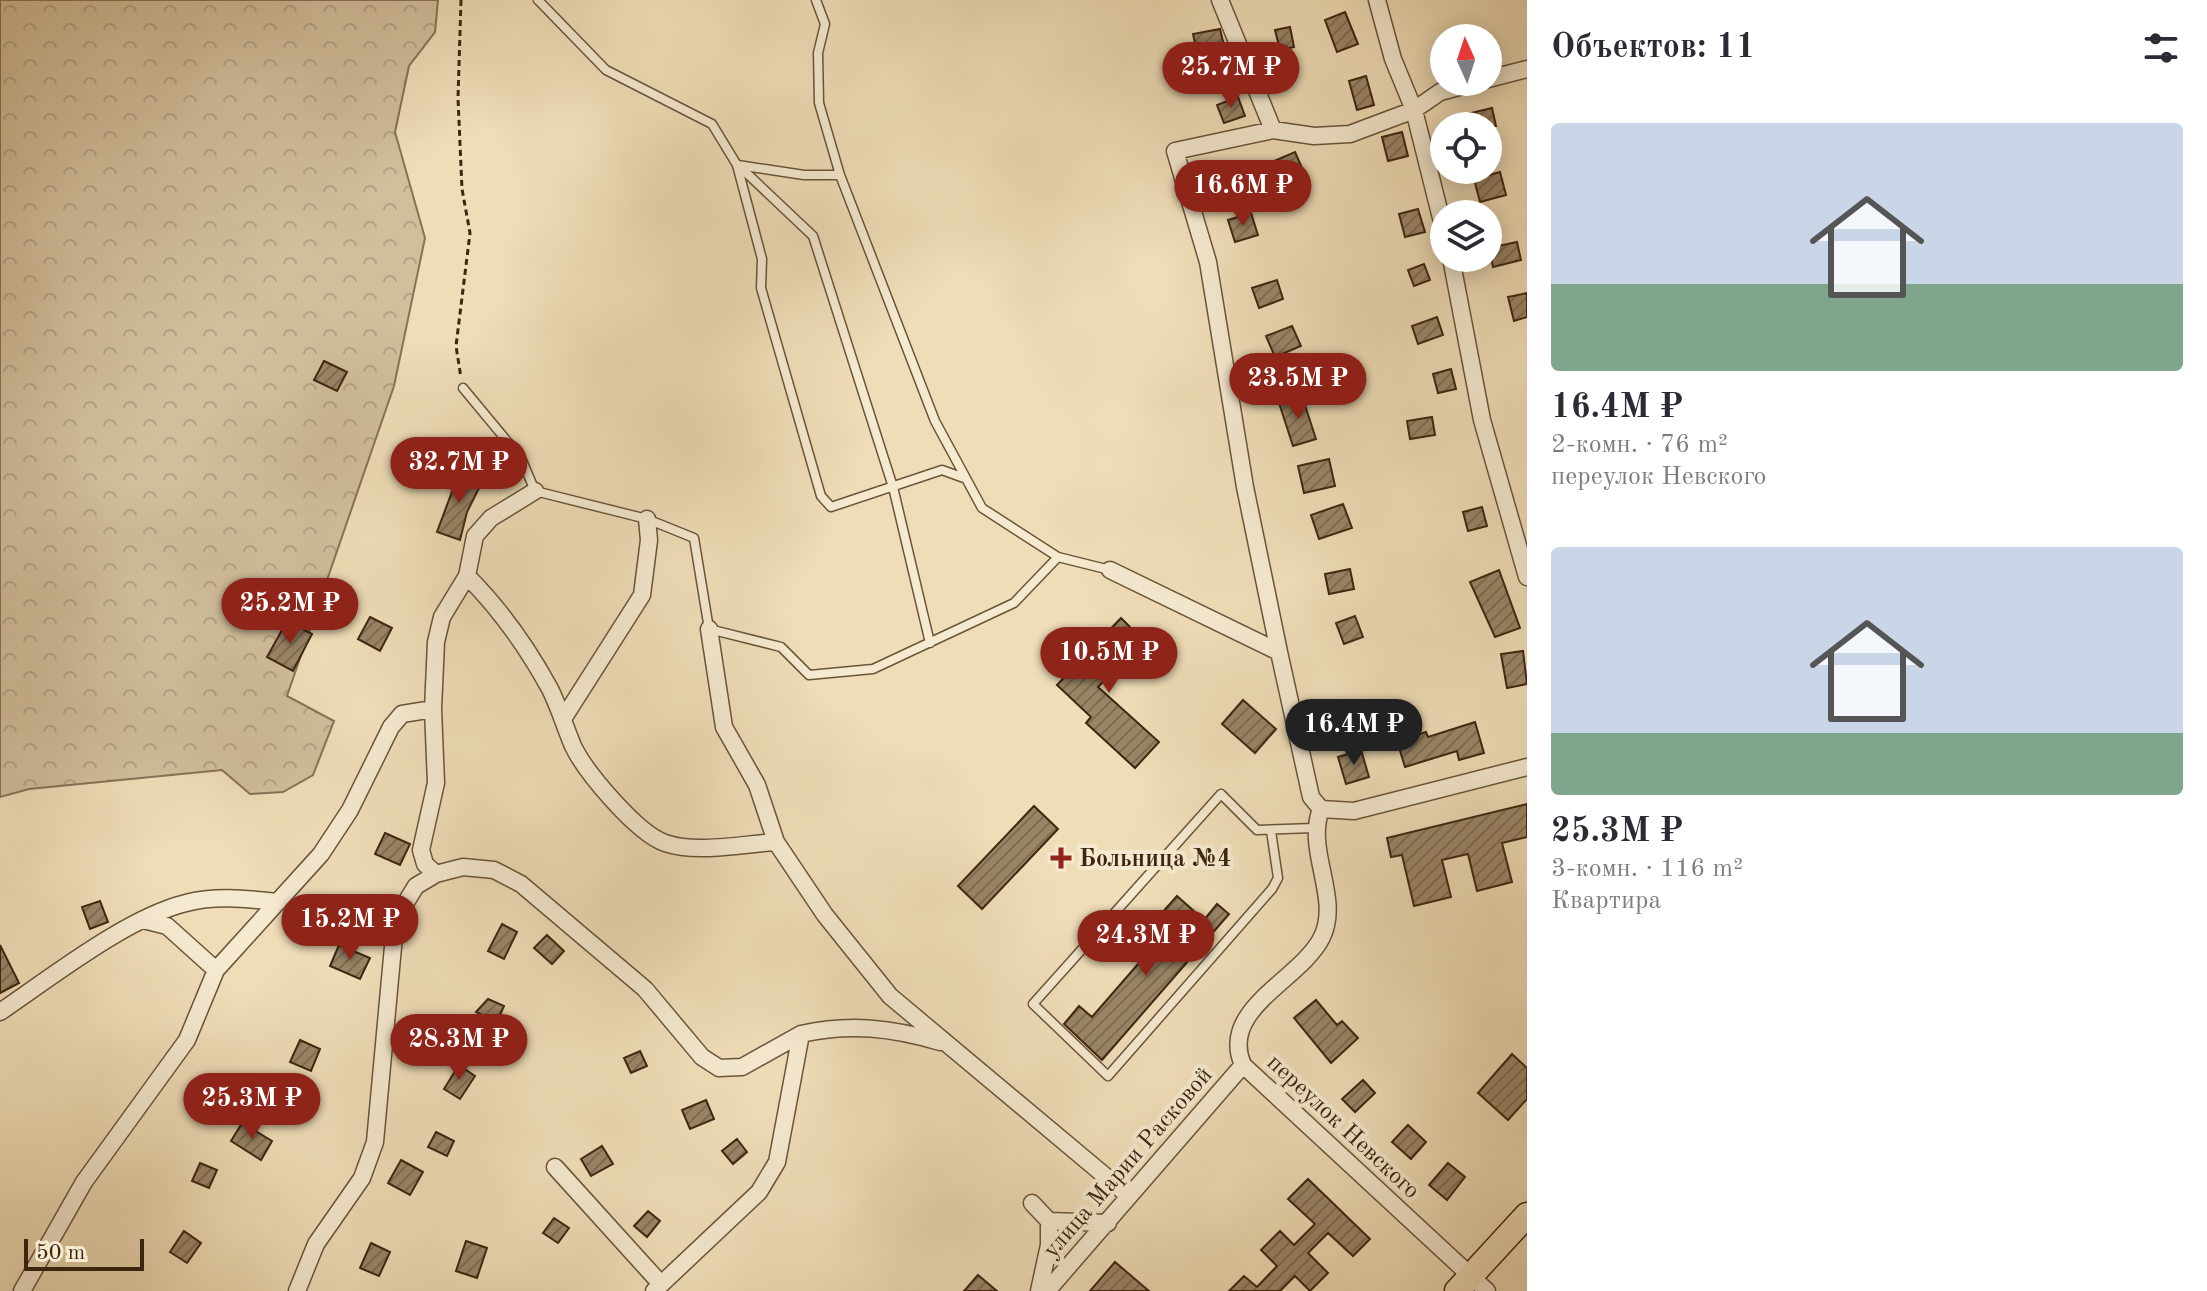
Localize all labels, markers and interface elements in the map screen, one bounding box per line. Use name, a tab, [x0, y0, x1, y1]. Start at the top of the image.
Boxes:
north arrow	[1430, 24, 1502, 96]
map controls	[1430, 24, 1502, 272]
icon: filters	[2139, 26, 2183, 70]
text: Объектов: 11	[1551, 31, 1755, 65]
pin: 25.7M ₽	[1157, 42, 1305, 110]
text: 25.7M ₽	[1180, 55, 1282, 81]
button: locate	[1430, 112, 1502, 184]
pin: 16.6M ₽	[1169, 160, 1317, 228]
text: 16.6M ₽	[1192, 173, 1294, 199]
icon: home	[1795, 175, 1939, 319]
button: layers	[1430, 200, 1502, 272]
pin: 23.5M ₽	[1224, 353, 1372, 421]
text: 23.5M ₽	[1247, 366, 1349, 392]
text: 16.4M ₽	[1551, 391, 1683, 425]
text: 2-комн. · 76 m²	[1551, 432, 1728, 458]
pin: 32.7M ₽	[385, 437, 533, 505]
text: 32.7M ₽	[408, 450, 510, 476]
text: переулок Невского	[1551, 464, 1766, 490]
pin: 25.2M ₽	[216, 578, 364, 646]
text: 25.2M ₽	[239, 591, 341, 617]
icon: home	[1795, 599, 1939, 743]
pin: 10.5M ₽	[1035, 627, 1183, 695]
text: 10.5M ₽	[1058, 640, 1160, 666]
pin: 16.4M ₽	[1280, 699, 1428, 767]
text: 16.4M ₽	[1303, 712, 1405, 738]
text: 25.3M ₽	[1551, 815, 1683, 849]
marker: Больница №4	[1050, 847, 1072, 869]
place label: Больница №4	[1079, 848, 1231, 872]
text: 3-комн. · 116 m²	[1551, 856, 1743, 882]
text: Квартира	[1551, 888, 1661, 914]
pin: 15.2M ₽	[276, 894, 424, 962]
text: 15.2M ₽	[299, 907, 401, 933]
pin: 24.3M ₽	[1072, 910, 1220, 978]
text: 24.3M ₽	[1095, 923, 1197, 949]
pin: 28.3M ₽	[385, 1014, 533, 1082]
text: 28.3M ₽	[408, 1027, 510, 1053]
street label: переулок Невского	[1262, 1051, 1424, 1204]
street label: улица Марии Расковой	[1039, 1063, 1218, 1263]
pin: 25.3M ₽	[178, 1073, 326, 1141]
text: 25.3M ₽	[201, 1086, 303, 1112]
scale bar	[24, 1235, 144, 1271]
text: 50 m	[36, 1242, 85, 1264]

